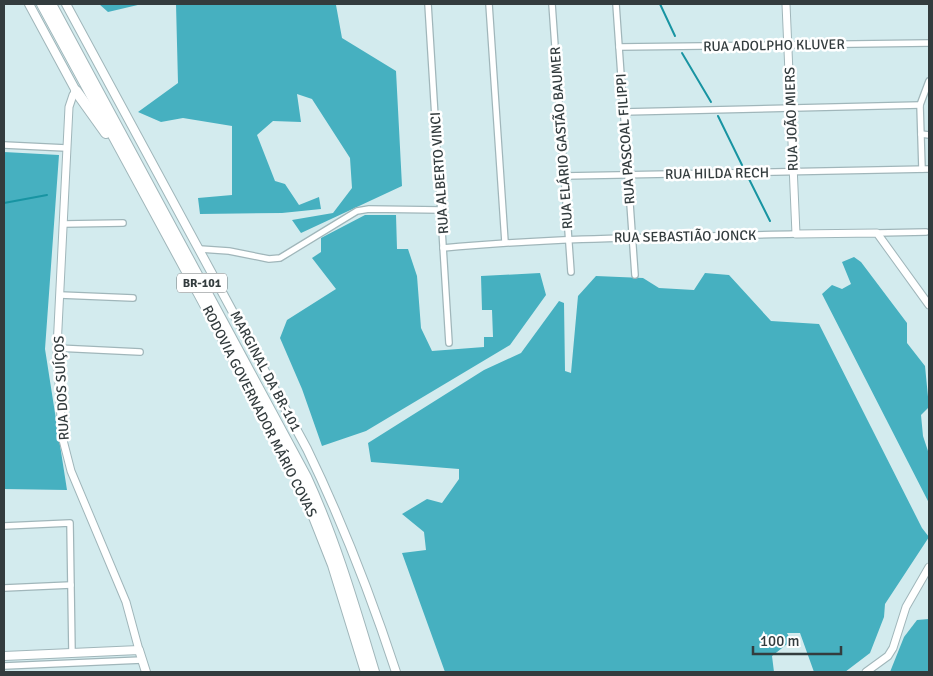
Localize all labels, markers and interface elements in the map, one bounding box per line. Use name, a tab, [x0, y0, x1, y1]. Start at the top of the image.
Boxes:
street label: RUA ADOLPHO KLUVER	[703, 36, 845, 55]
street label: RUA ELÁRIO GASTÃO BAUMER	[547, 46, 576, 230]
street label: RUA JOÃO MIERS	[781, 66, 802, 171]
street label: RUA PASCOAL FILIPPI	[612, 73, 639, 205]
street label: RUA ALBERTO VINCI	[427, 111, 452, 235]
street label: RUA HILDA RECH	[665, 164, 769, 183]
street label: RUA SEBASTIÃO JONCK	[614, 227, 757, 246]
road number: BR-101	[177, 274, 227, 292]
street label: RODOVIA GOVERNADOR MÁRIO COVAS	[199, 303, 321, 520]
street label: MARGINAL DA BR-101	[227, 308, 305, 435]
street label: RUA DOS SUÍÇOS	[50, 335, 73, 441]
scale bar	[753, 624, 840, 656]
text: 100 m	[760, 632, 800, 650]

